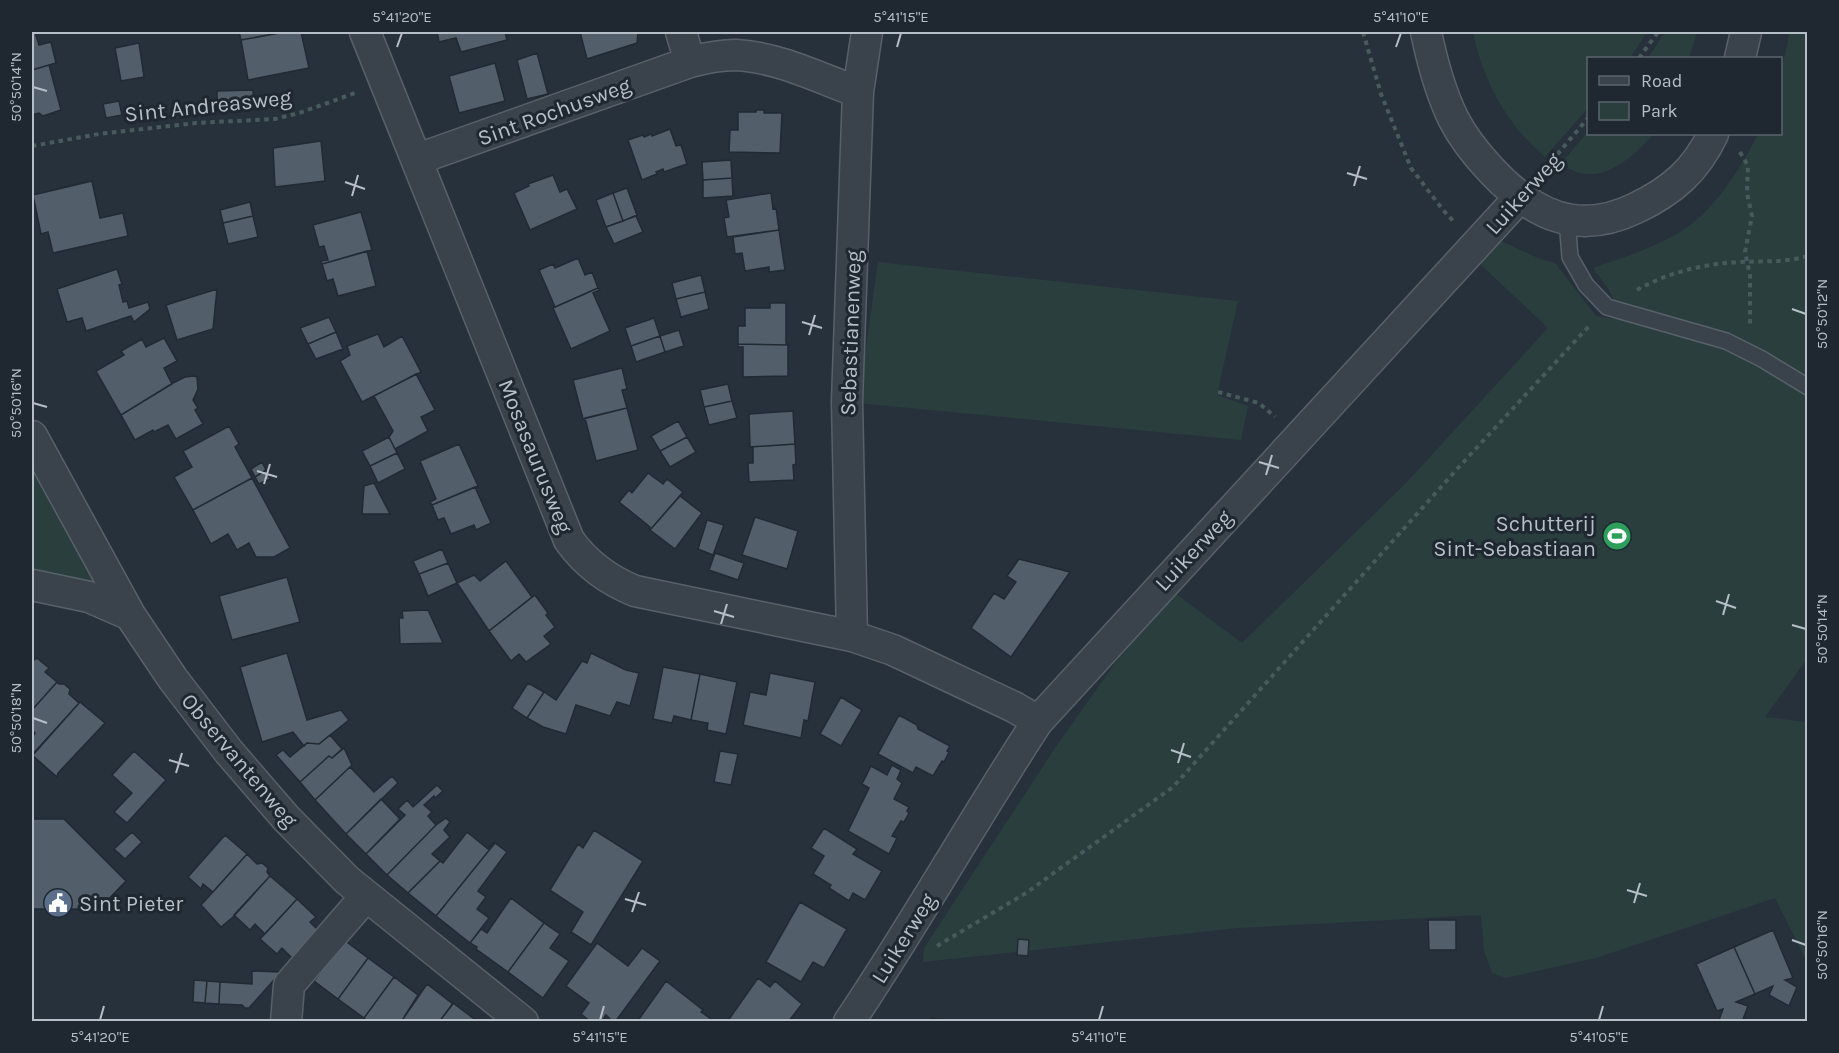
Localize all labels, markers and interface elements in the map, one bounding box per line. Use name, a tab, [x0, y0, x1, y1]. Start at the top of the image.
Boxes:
text: 5°41'20"E	[372, 8, 432, 26]
text: 5°41'15"E	[873, 8, 929, 26]
text: 5°41'10"E	[1373, 8, 1429, 26]
text: 50°50'14"N	[7, 52, 25, 122]
legend	[1587, 57, 1782, 135]
text: Road	[1641, 70, 1682, 92]
street label: Sint Rochusweg	[474, 72, 635, 152]
street label: Sint Andreasweg	[123, 84, 294, 128]
text: Park	[1641, 100, 1678, 122]
street label: Luikerweg	[1480, 147, 1568, 240]
street label: Sebastianenweg	[835, 249, 867, 416]
text: 50°50'12"N	[1813, 279, 1831, 349]
text: 50°50'16"N	[7, 368, 25, 438]
street label: Mosasaurusweg	[492, 376, 578, 538]
street label: Luikerweg	[1150, 504, 1238, 597]
place label: Schutterij Sint-Sebastiaan	[1433, 511, 1596, 562]
sports icon: Schutterij Sint-Sebastiaan	[1601, 520, 1633, 552]
text: 50°50'14"N	[1813, 594, 1831, 664]
text: 50°50'18"N	[7, 683, 25, 753]
street label: Observantenweg	[176, 688, 303, 833]
public building icon: Sint Pieter	[42, 887, 74, 919]
street label: Luikerweg	[866, 888, 942, 988]
place label: Sint Pieter	[79, 891, 183, 917]
text: 50°50'16"N	[1813, 910, 1831, 980]
text: 5°41'20"E	[70, 1028, 130, 1046]
text: 5°41'15"E	[572, 1028, 628, 1046]
text: 5°41'10"E	[1071, 1028, 1127, 1046]
text: 5°41'05"E	[1569, 1028, 1629, 1046]

